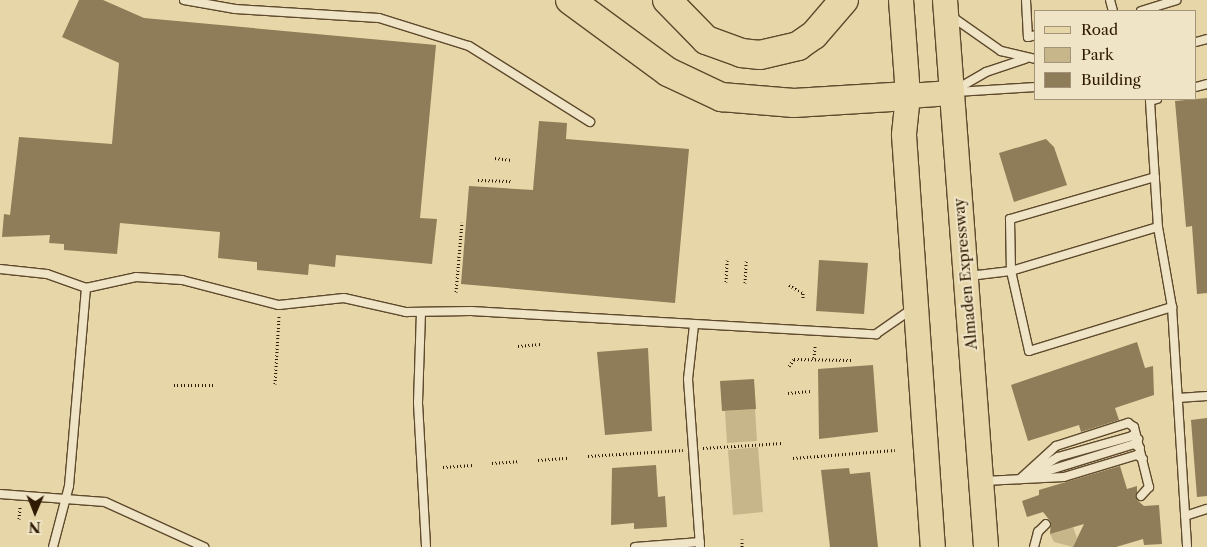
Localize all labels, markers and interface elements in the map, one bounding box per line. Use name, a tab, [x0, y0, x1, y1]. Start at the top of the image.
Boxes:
legend	[1034, 10, 1197, 100]
text: Road	[1081, 20, 1118, 39]
text: Park	[1081, 45, 1114, 64]
text: Building	[1081, 70, 1141, 89]
street label: Almaden Expressway	[949, 197, 981, 351]
north arrow	[10, 487, 60, 537]
text: N	[29, 518, 41, 536]

